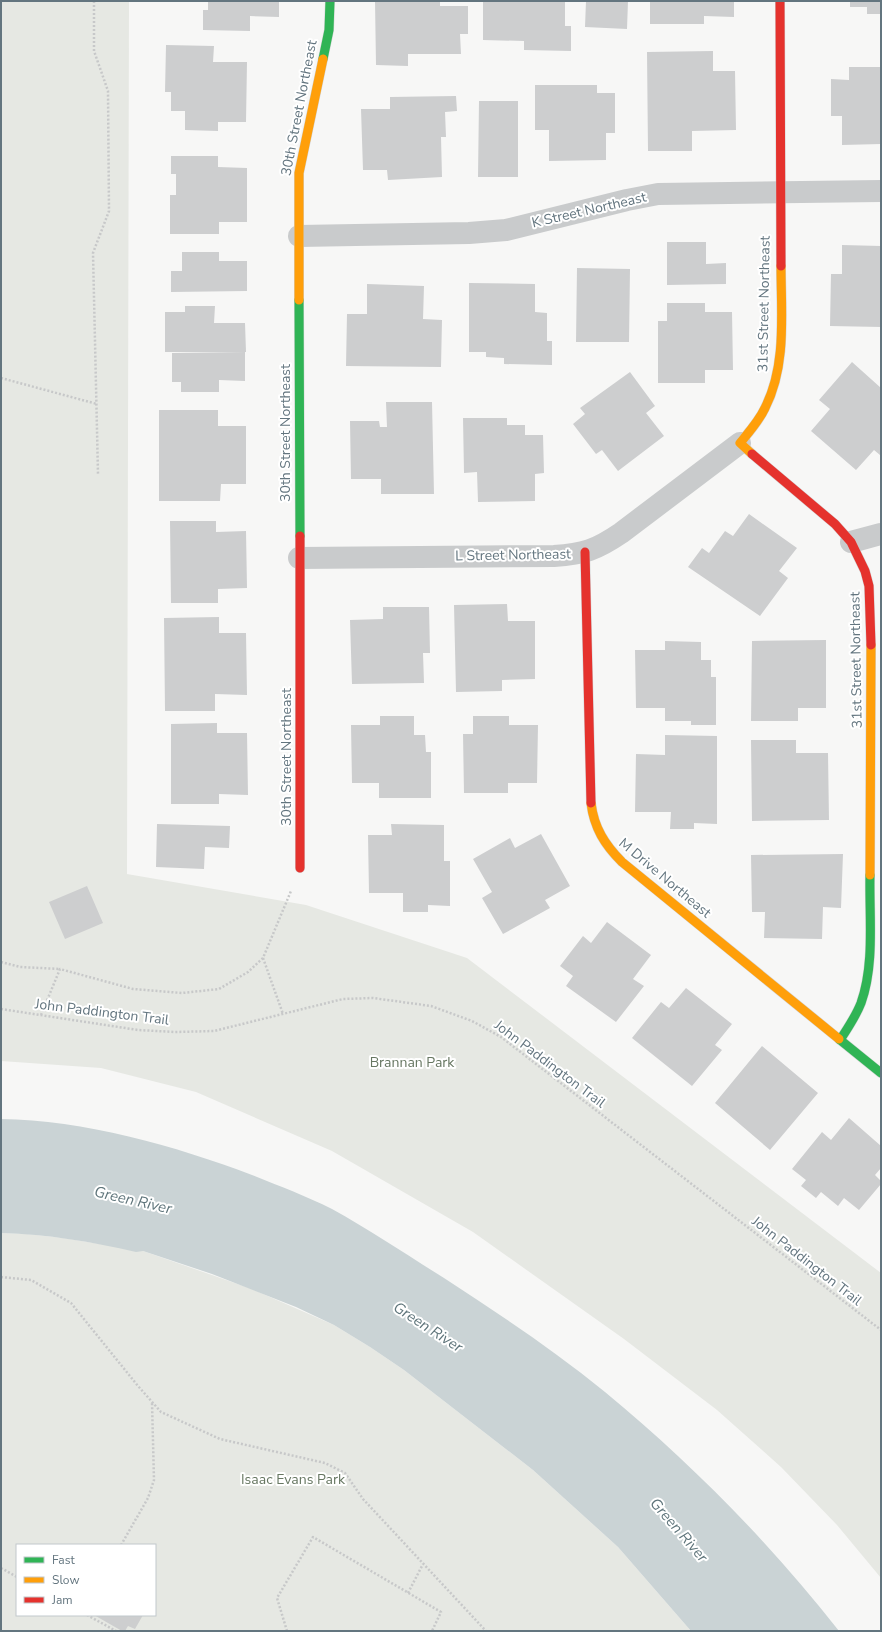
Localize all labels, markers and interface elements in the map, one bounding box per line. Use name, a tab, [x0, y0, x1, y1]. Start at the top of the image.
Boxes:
street label: 30th Street Northeast	[277, 38, 321, 177]
street label: K Street Northeast	[530, 188, 648, 232]
street label: 31st Street Northeast	[753, 235, 775, 372]
street label: 30th Street Northeast	[276, 364, 295, 502]
street label: L Street Northeast	[455, 544, 571, 566]
street label: 31st Street Northeast	[845, 591, 867, 728]
street label: 30th Street Northeast	[277, 688, 296, 826]
street label: M Drive Northeast	[615, 834, 715, 922]
street label: John Paddington Trail	[33, 994, 171, 1030]
street label: John Paddington Trail	[490, 1015, 610, 1113]
park label: Brannan Park	[370, 1053, 455, 1072]
water label: Green River	[92, 1181, 174, 1219]
street label: John Paddington Trail	[747, 1211, 867, 1310]
water label: Green River	[389, 1297, 467, 1357]
park label: Isaac Evans Park	[241, 1470, 346, 1489]
water label: Green River	[646, 1494, 713, 1567]
legend	[16, 1544, 156, 1616]
text: Fast	[52, 1552, 75, 1568]
text: Slow	[52, 1572, 80, 1588]
text: Jam	[51, 1592, 73, 1608]

